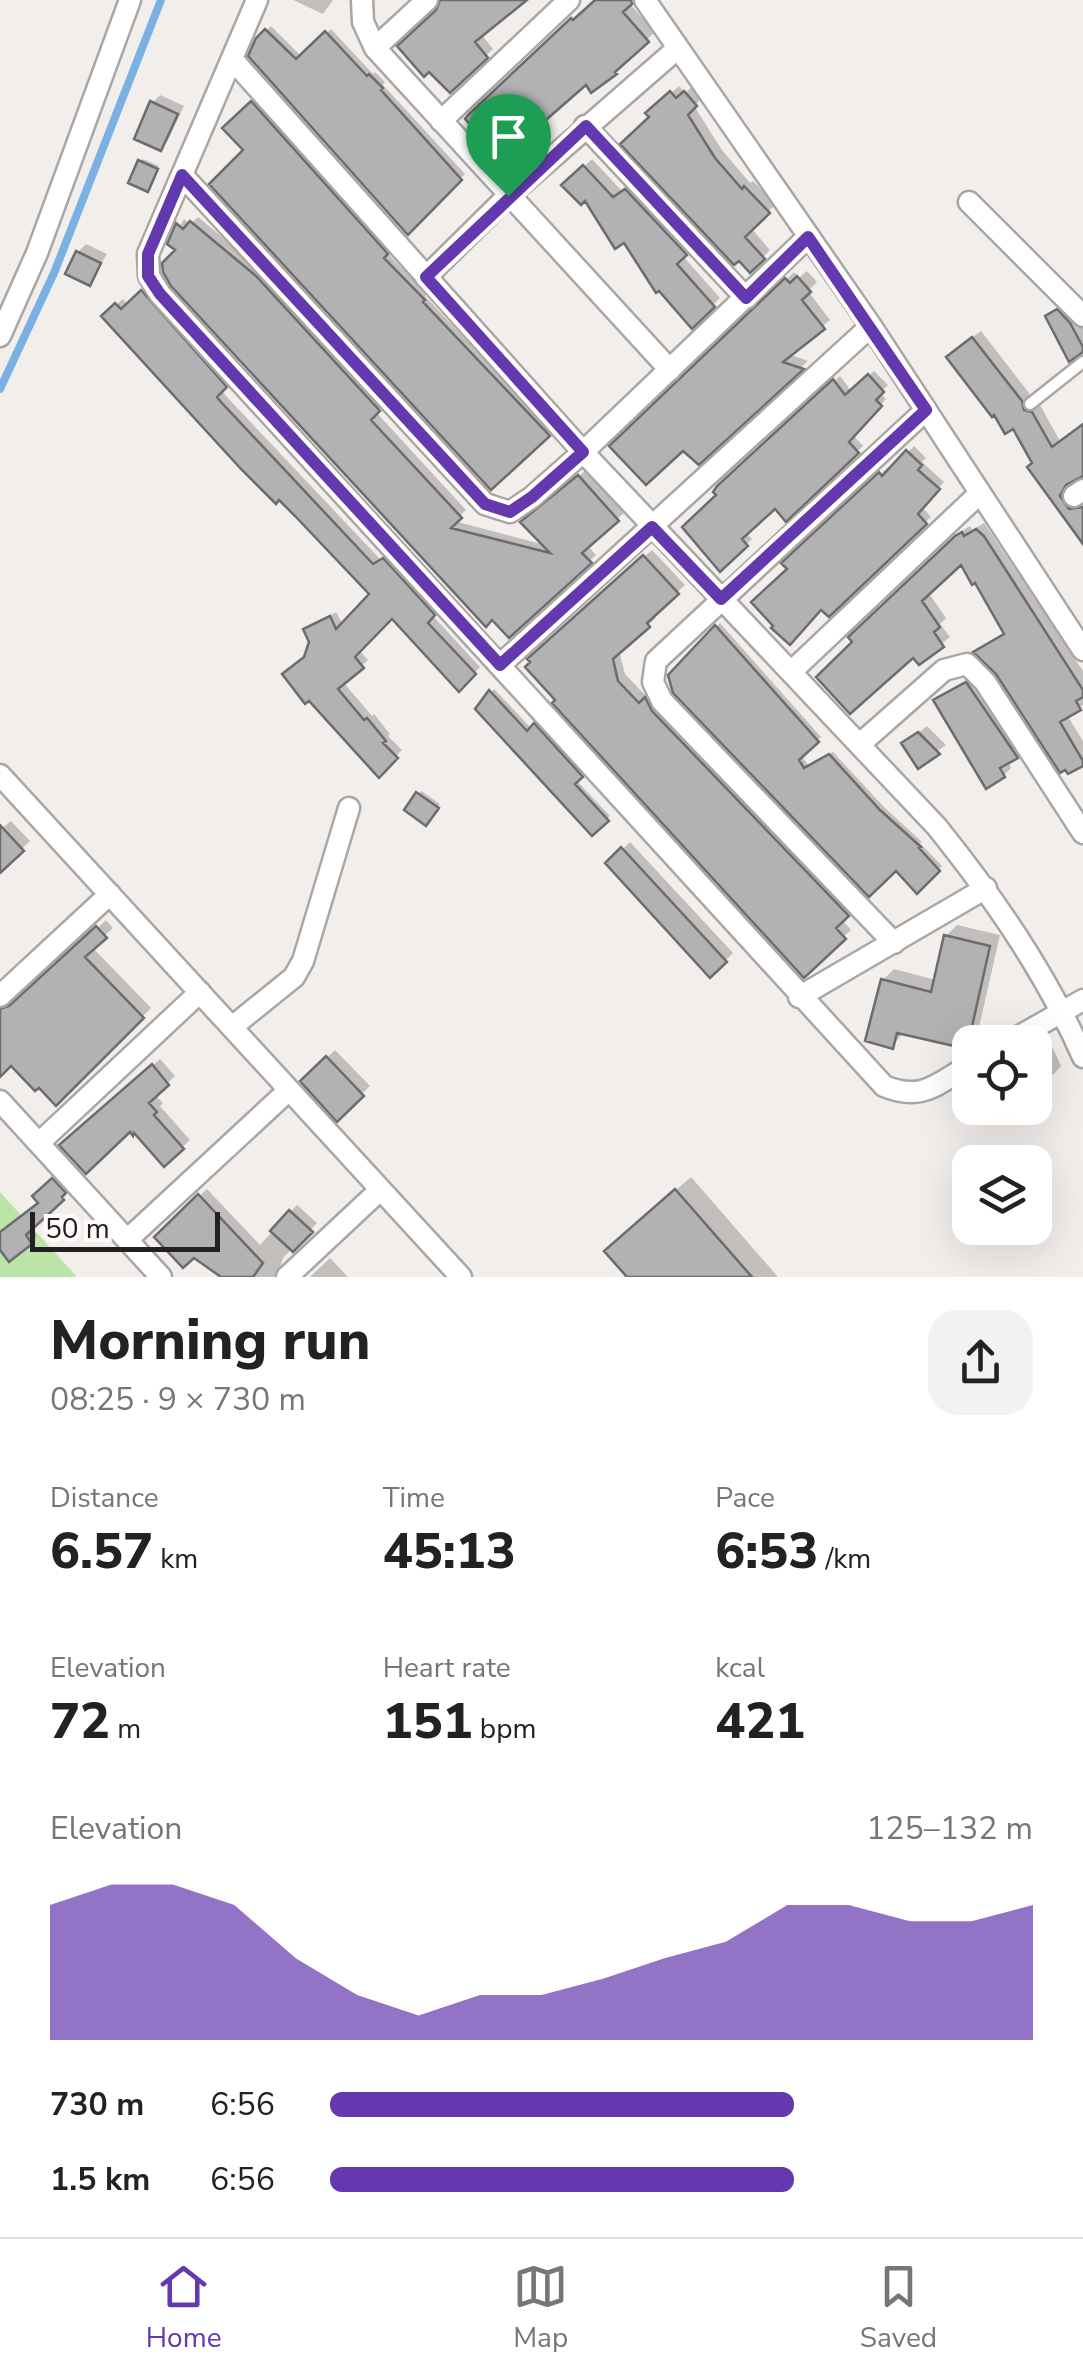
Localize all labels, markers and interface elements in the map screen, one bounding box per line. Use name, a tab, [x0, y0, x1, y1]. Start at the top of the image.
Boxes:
pin	[466, 94, 551, 197]
icon: arrive	[481, 109, 536, 164]
map controls	[952, 1025, 1052, 1245]
button: locate	[952, 1025, 1052, 1125]
button: layers	[952, 1145, 1052, 1245]
scale bar	[30, 1207, 220, 1252]
text: 50 m	[45, 1210, 110, 1248]
text: Morning run	[50, 1303, 370, 1378]
button: share	[928, 1310, 1033, 1415]
text: 08:25 · 9 × 730 m	[50, 1378, 306, 1421]
text: Distance	[50, 1479, 159, 1517]
text: Time	[383, 1479, 445, 1517]
text: Pace	[715, 1479, 775, 1517]
text: 6.57	[50, 1517, 153, 1586]
text: 45:13	[383, 1517, 516, 1586]
text: 6:53	[715, 1517, 818, 1586]
text: km	[153, 1540, 198, 1578]
text: /km	[818, 1540, 871, 1578]
text: Elevation	[50, 1649, 166, 1687]
text: Heart rate	[383, 1649, 511, 1687]
text: kcal	[715, 1649, 765, 1687]
text: 72	[50, 1687, 110, 1756]
text: 151	[383, 1687, 473, 1756]
text: 421	[715, 1687, 805, 1756]
text: m	[110, 1710, 141, 1748]
text: bpm	[473, 1710, 536, 1748]
text: Elevation	[50, 1807, 183, 1850]
text: 125–132 m	[866, 1807, 1033, 1850]
text: 730 m	[50, 2083, 144, 2126]
text: 6:56	[210, 2083, 275, 2126]
text: 1.5 km	[50, 2158, 150, 2201]
text: 6:56	[210, 2158, 275, 2201]
tab: Home	[146, 2259, 222, 2357]
tab: Map	[513, 2259, 568, 2357]
tab: Saved	[860, 2259, 937, 2357]

